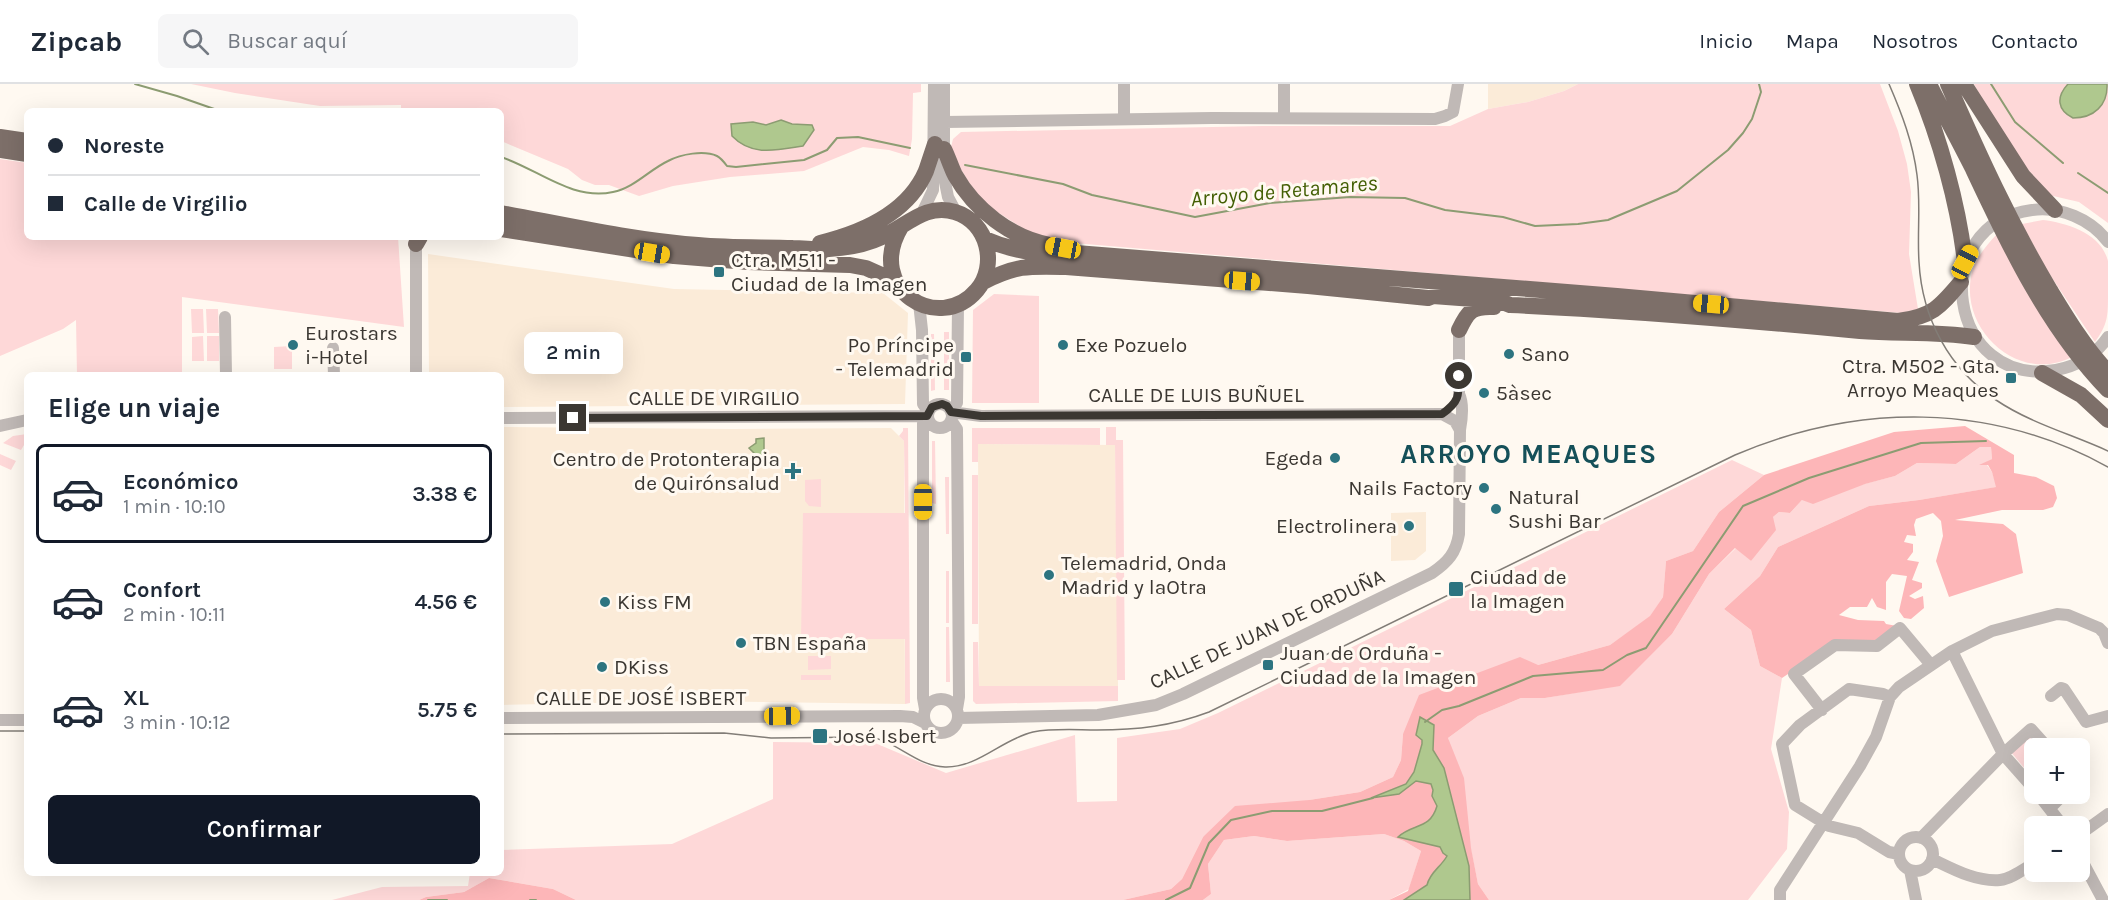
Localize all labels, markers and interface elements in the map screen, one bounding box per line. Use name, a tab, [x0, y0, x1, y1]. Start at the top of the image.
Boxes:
search box	[158, 14, 578, 68]
text: Zipcab	[30, 25, 122, 58]
icon: search	[179, 25, 212, 58]
text: Buscar aquí	[227, 28, 347, 54]
text: Inicio	[1699, 29, 1753, 53]
text: Mapa	[1786, 29, 1839, 53]
text: Nosotros	[1872, 29, 1958, 53]
text: Contacto	[1991, 29, 2078, 53]
text: Noreste	[84, 133, 164, 159]
water label: Arroyo de Retamares	[1189, 170, 1379, 212]
text: Calle de Virgilio	[84, 191, 247, 217]
car	[1044, 236, 1082, 260]
car	[633, 241, 671, 265]
car	[1949, 242, 1981, 282]
place label: Ctra. M511 - Ciudad de la Imagen	[731, 248, 927, 296]
marker: Ctra. M511 - Ciudad de la Imagen	[712, 265, 726, 279]
car	[1223, 271, 1261, 291]
car	[1692, 293, 1730, 315]
place label: Eurostars i-Hotel	[305, 321, 398, 369]
callout: 2 min	[524, 331, 622, 373]
place label: Pº Príncipe - Telemadrid	[835, 333, 954, 381]
place label: Exe Pozuelo	[1075, 333, 1187, 357]
marker: Eurostars i-Hotel	[286, 338, 300, 352]
marker: Exe Pozuelo	[1056, 338, 1070, 352]
text: 2 min	[546, 341, 601, 364]
place label: Sano	[1521, 342, 1569, 366]
marker: Sano	[1502, 347, 1516, 361]
marker: Pº Príncipe - Telemadrid	[959, 350, 973, 364]
place label: Ctra. M502 - Gta. Arroyo Meaques	[1842, 354, 1999, 402]
route start	[1445, 362, 1472, 389]
marker: Ctra. M502 - Gta. Arroyo Meaques	[2004, 371, 2018, 385]
place label: 5àsec	[1496, 381, 1552, 405]
street label: CALLE DE LUIS BUÑUEL	[1088, 383, 1304, 407]
street label: CALLE DE VIRGILIO	[628, 386, 800, 410]
marker: 5àsec	[1477, 386, 1491, 400]
text: Elige un viaje	[48, 392, 220, 424]
route end	[559, 404, 586, 431]
district label: ARROYO MEAQUES	[1400, 438, 1658, 470]
place label: Egeda	[1265, 446, 1323, 470]
place label: Centro de Protonterapia de Quirónsalud	[553, 447, 780, 495]
marker: Egeda	[1328, 451, 1342, 465]
marker: Centro de Protonterapia de Quirónsalud	[784, 462, 802, 480]
icon: car	[51, 467, 105, 521]
text: Económico	[123, 469, 238, 495]
place label: Nails Factory	[1348, 476, 1472, 500]
text: 3.38 €	[412, 481, 477, 507]
marker: Nails Factory	[1477, 481, 1491, 495]
car	[914, 484, 932, 520]
place label: Natural Sushi Bar	[1508, 485, 1601, 533]
text: 1 min · 10:10	[123, 495, 226, 518]
marker: Natural Sushi Bar	[1489, 502, 1503, 516]
place label: Electrolinera	[1276, 514, 1397, 538]
marker: Electrolinera	[1402, 519, 1416, 533]
place label: Telemadrid, Onda Madrid y laOtra	[1061, 551, 1227, 599]
street label: CALLE DE JUAN DE ORDUÑA	[1146, 564, 1388, 694]
place label: Ciudad de la Imagen	[1470, 565, 1567, 613]
marker: Telemadrid, Onda Madrid y laOtra	[1042, 568, 1056, 582]
icon: car	[51, 575, 105, 629]
text: Confort	[123, 577, 201, 603]
marker: Ciudad de la Imagen	[1447, 580, 1465, 598]
text: 4.56 €	[414, 589, 477, 615]
place label: Kiss FM	[617, 590, 692, 614]
marker: Kiss FM	[598, 595, 612, 609]
text: 2 min · 10:11	[123, 603, 225, 626]
place label: TBN España	[753, 631, 867, 655]
marker: TBN España	[734, 636, 748, 650]
place label: Juan de Orduña - Ciudad de la Imagen	[1280, 641, 1476, 689]
place label: DKiss	[614, 655, 669, 679]
marker: Juan de Orduña - Ciudad de la Imagen	[1261, 658, 1275, 672]
marker: DKiss	[595, 660, 609, 674]
icon: car	[51, 683, 105, 737]
text: XL	[123, 685, 149, 711]
street label: CALLE DE JOSÉ ISBERT	[536, 686, 747, 710]
text: 5.75 €	[417, 697, 477, 723]
car	[764, 707, 800, 725]
text: 3 min · 10:12	[123, 711, 231, 734]
place label: José Isbert	[834, 724, 936, 748]
marker: José Isbert	[811, 727, 829, 745]
map controls	[2024, 738, 2090, 882]
button: +	[2024, 738, 2090, 804]
button: Confirmar	[48, 795, 480, 864]
button: −	[2024, 816, 2090, 882]

